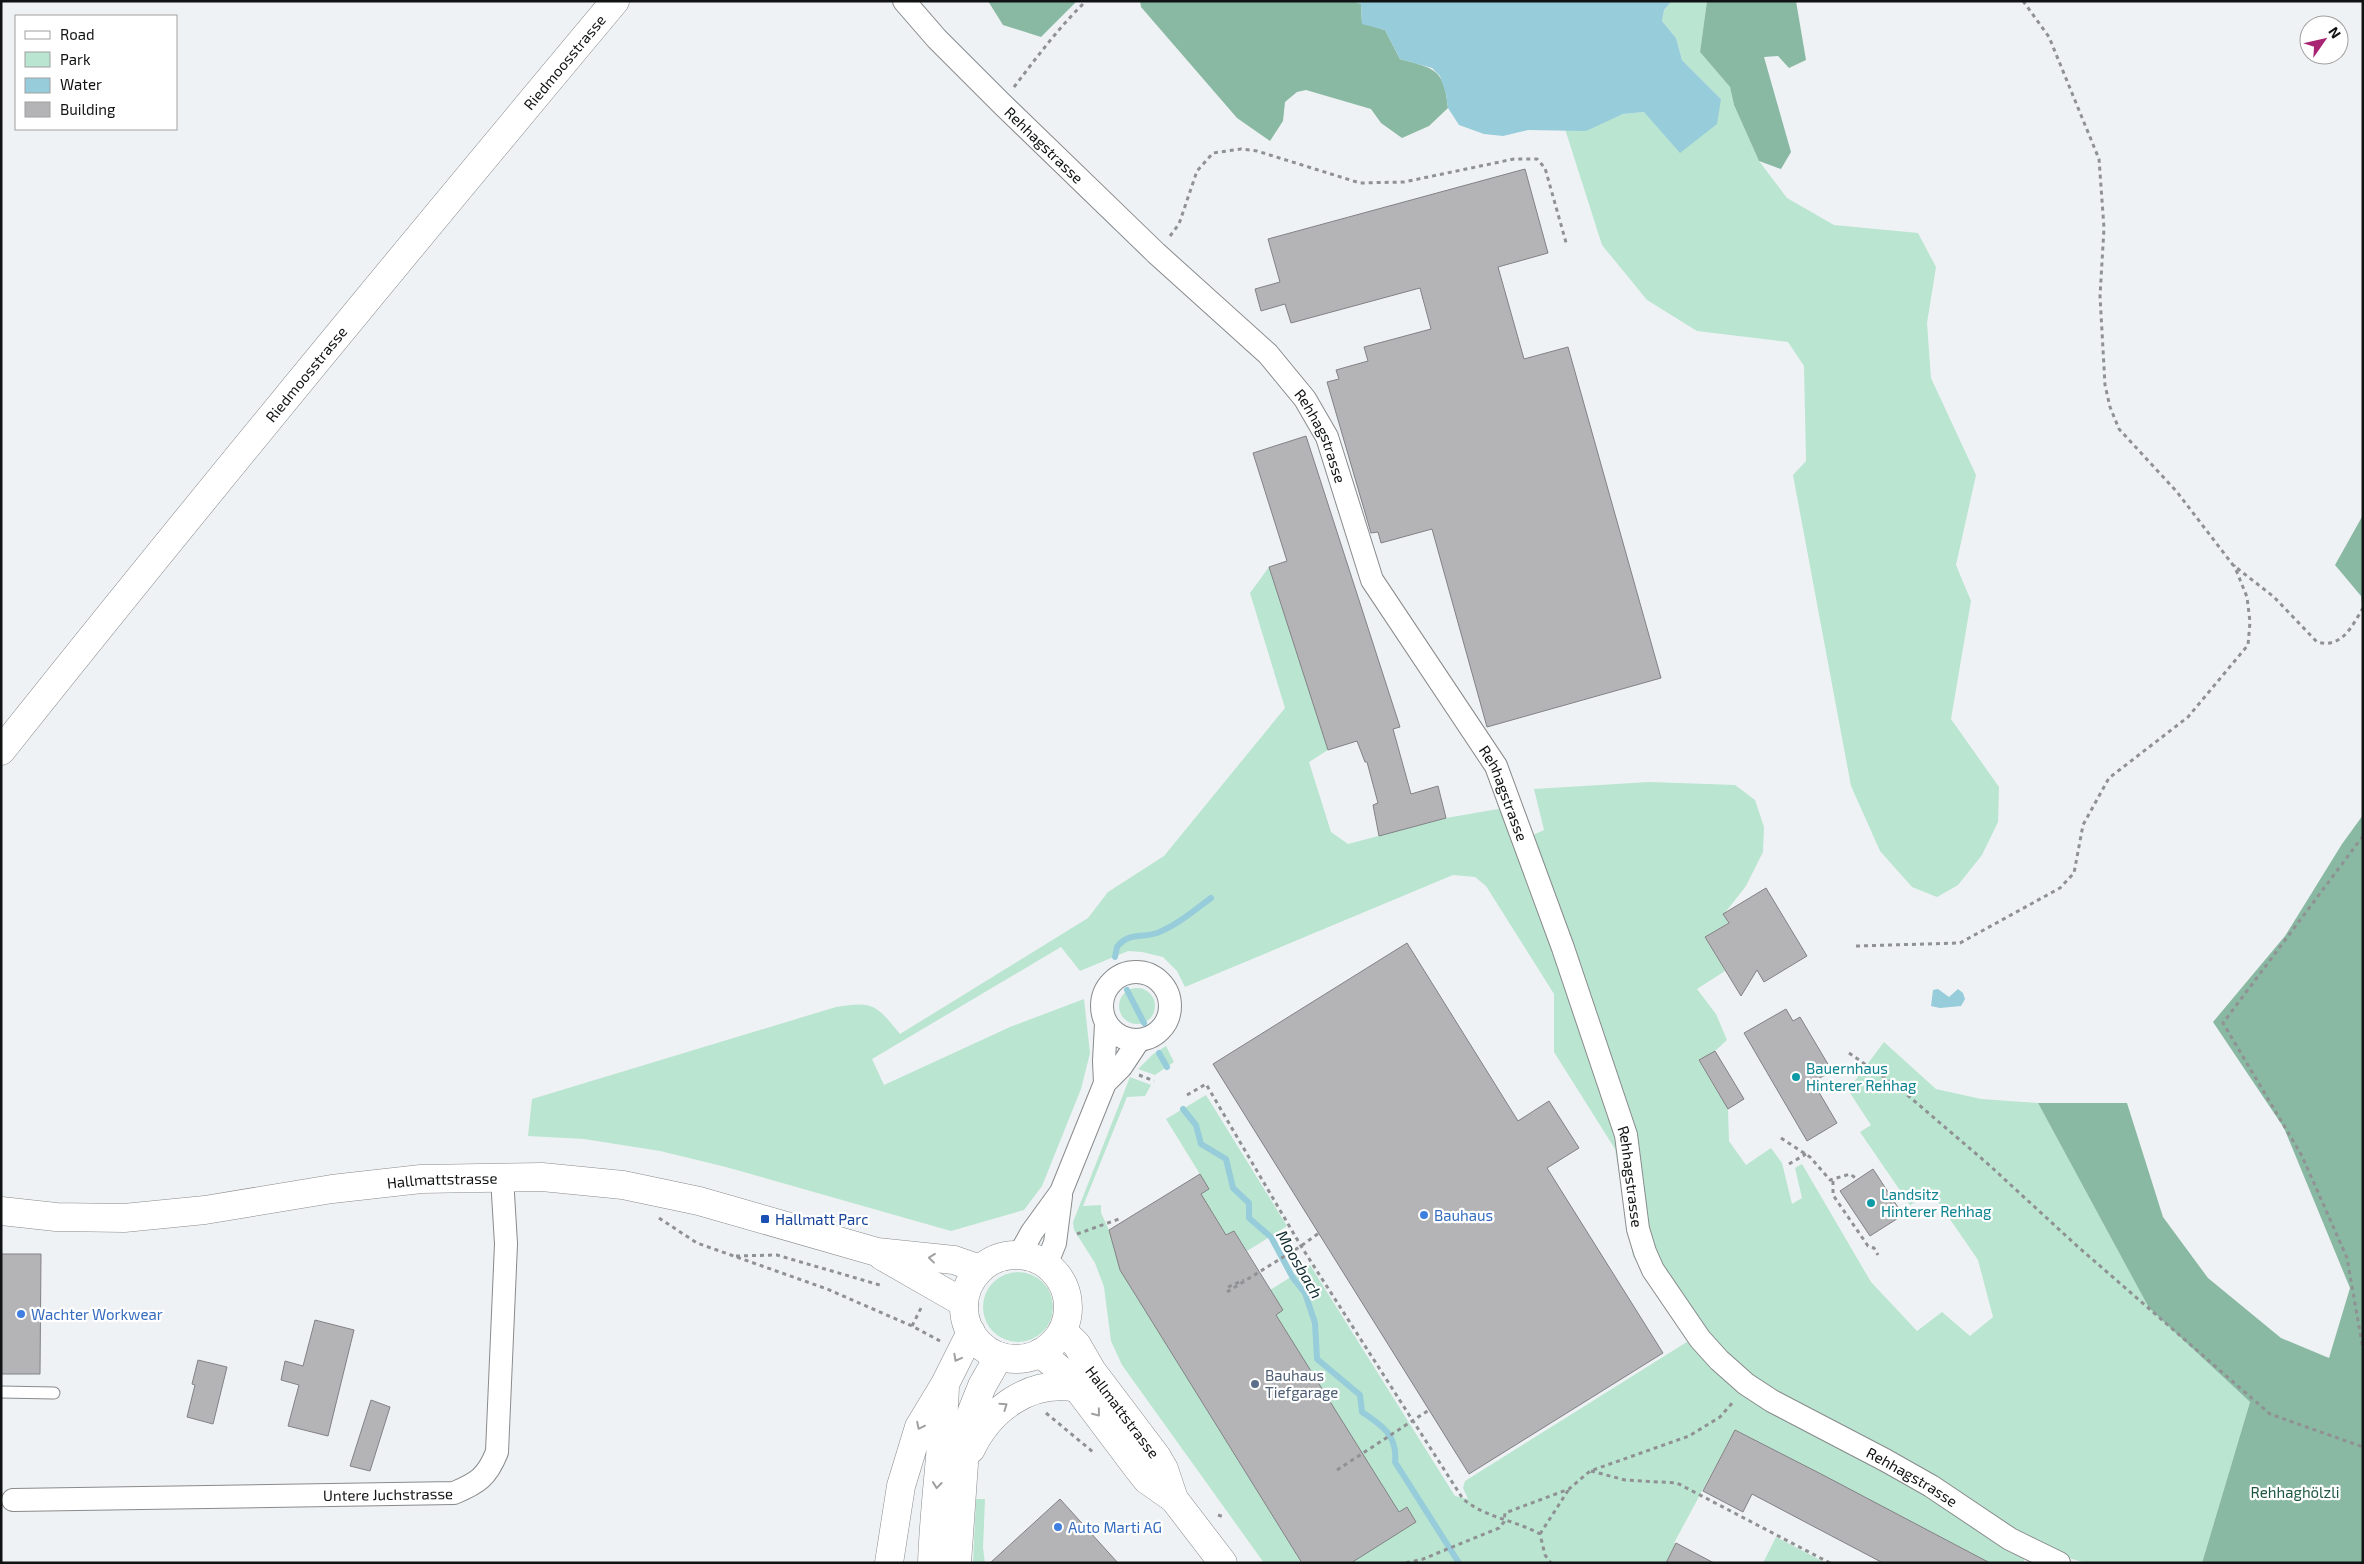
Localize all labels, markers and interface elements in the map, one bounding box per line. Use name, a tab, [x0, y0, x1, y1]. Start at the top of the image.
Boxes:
street label: Riedmoosstrasse	[519, 11, 609, 113]
legend	[15, 15, 178, 130]
north arrow	[2299, 15, 2349, 65]
text: N	[2325, 24, 2345, 41]
text: Road	[60, 25, 95, 43]
text: Park	[60, 50, 91, 68]
text: Water	[60, 75, 102, 93]
text: Building	[60, 100, 116, 118]
street label: Rehhagstrasse	[1001, 103, 1087, 187]
street label: Riedmoosstrasse	[261, 322, 351, 425]
street label: Rehhagstrasse	[1291, 385, 1350, 485]
street label: Rehhagstrasse	[1476, 742, 1532, 843]
place label: Bauernhaus Hinterer Rehhag	[1806, 1059, 1917, 1094]
marker: Bauernhaus Hinterer Rehhag	[1790, 1071, 1802, 1083]
street label: Rehhagstrasse	[1614, 1123, 1647, 1228]
street label: Hallmattstrasse	[386, 1169, 498, 1192]
place label: Landsitz Hinterer Rehhag	[1881, 1185, 1992, 1220]
marker: Landsitz Hinterer Rehhag	[1865, 1197, 1877, 1209]
place label: Bauhaus	[1434, 1206, 1493, 1224]
marker: Bauhaus	[1418, 1209, 1430, 1221]
place label: Hallmatt Parc	[775, 1210, 869, 1228]
marker: Hallmatt Parc	[759, 1213, 771, 1225]
water label: Moosbach	[1273, 1227, 1327, 1301]
one-way arrow	[928, 1253, 936, 1264]
place label: Wachter Workwear	[31, 1305, 163, 1323]
marker: Wachter Workwear	[15, 1308, 27, 1320]
one-way arrow	[953, 1352, 963, 1361]
street label: Hallmattstrasse	[1082, 1362, 1163, 1462]
place label: Bauhaus Tiefgarage	[1265, 1366, 1338, 1401]
marker: Bauhaus Tiefgarage	[1249, 1378, 1261, 1390]
one-way arrow	[998, 1403, 1007, 1412]
one-way arrow	[1092, 1407, 1100, 1416]
one-way arrow	[916, 1421, 926, 1430]
street label: Rehhagstrasse	[1864, 1443, 1961, 1510]
one-way arrow	[932, 1481, 943, 1489]
park label: Rehhaghölzli	[2251, 1483, 2339, 1501]
street label: Untere Juchstrasse	[323, 1484, 453, 1504]
place label: Auto Marti AG	[1068, 1518, 1162, 1536]
marker: Auto Marti AG	[1052, 1521, 1064, 1533]

